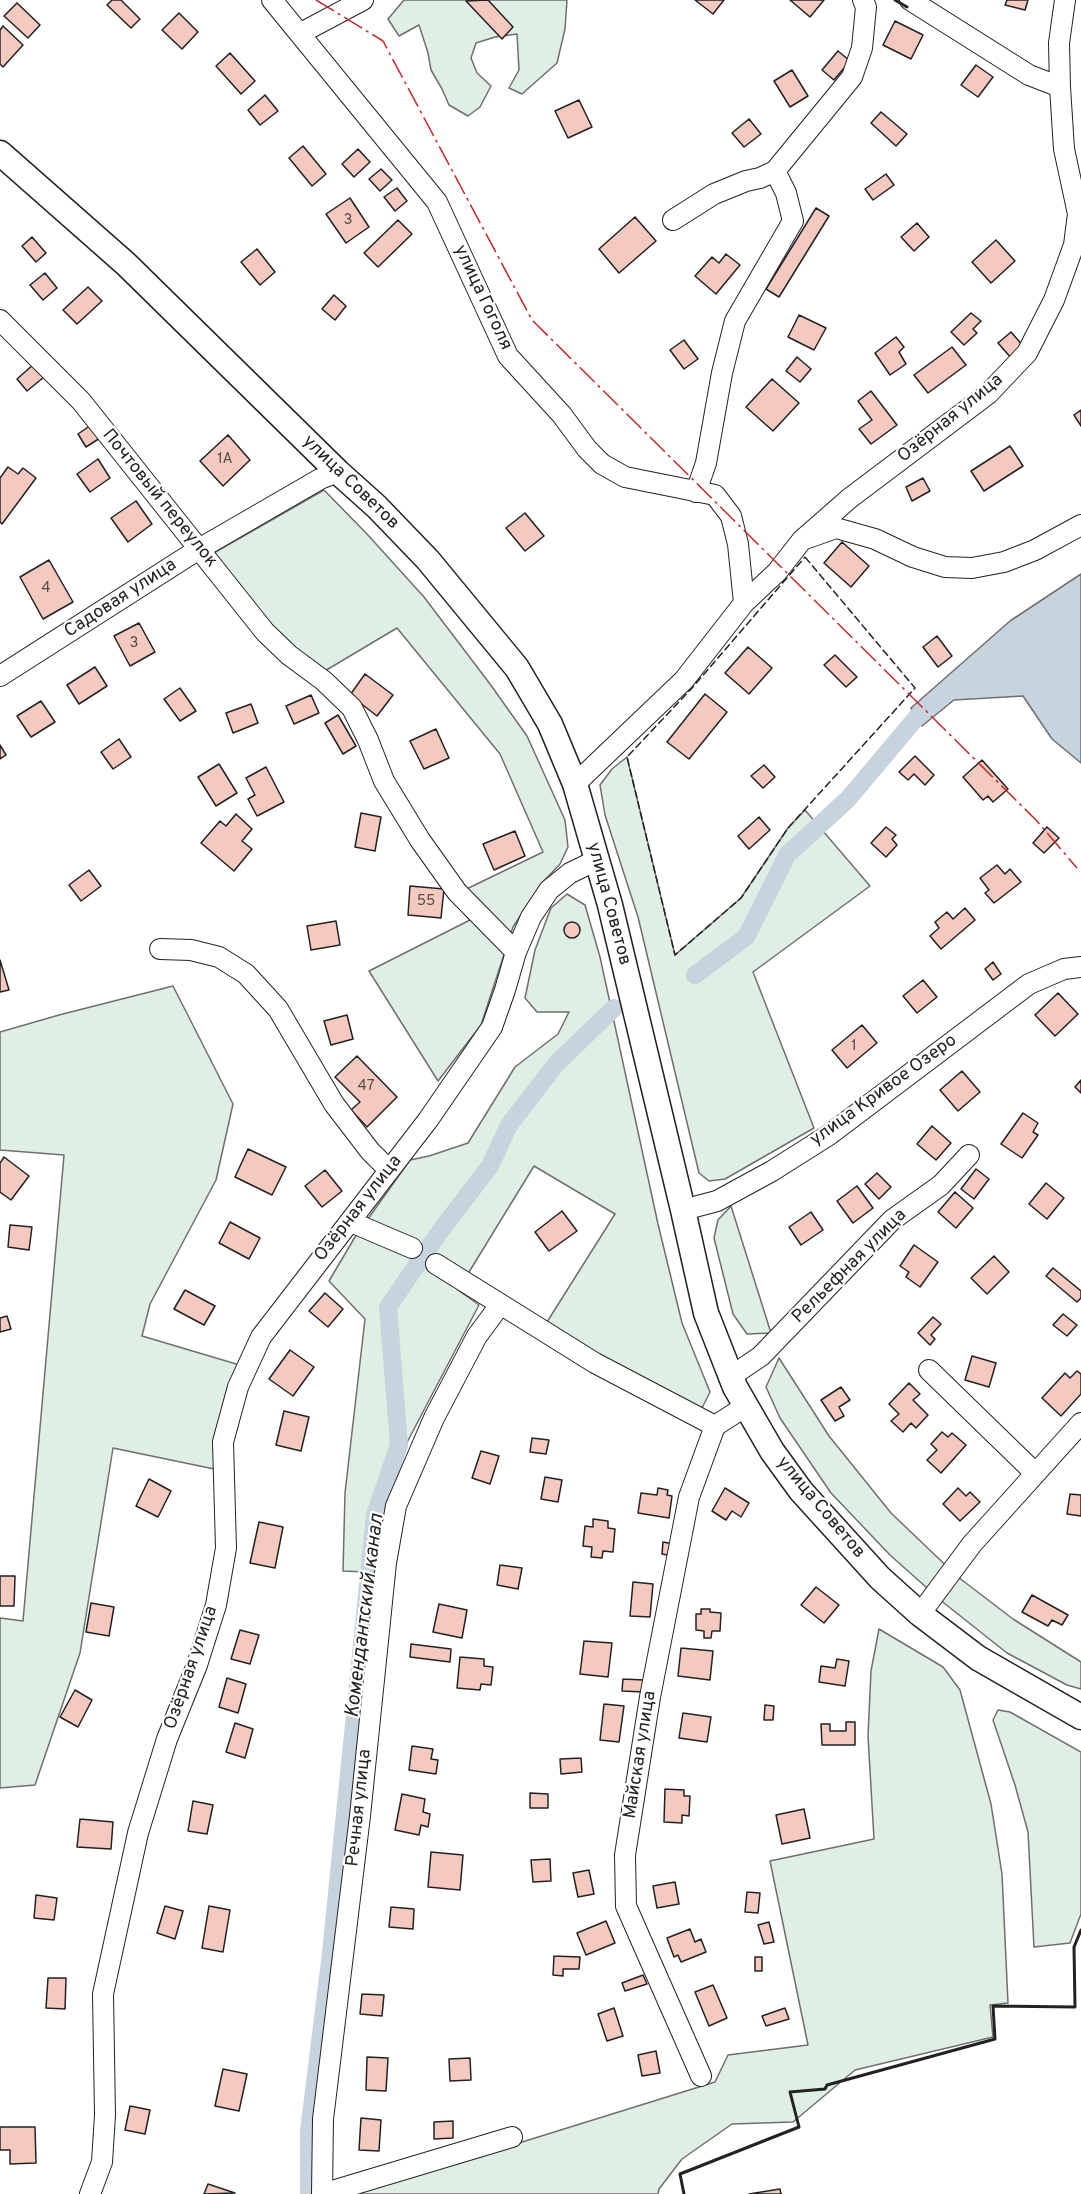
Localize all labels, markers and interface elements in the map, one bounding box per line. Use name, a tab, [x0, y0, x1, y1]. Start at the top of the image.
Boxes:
house number: 3	[343, 212, 353, 230]
street label: улица Гоголя	[448, 242, 516, 354]
street label: Озёрная улица	[894, 370, 1008, 468]
street label: Почтовый переулок	[97, 426, 221, 572]
street label: улица Советов	[297, 431, 403, 535]
house number: 1А	[217, 451, 233, 469]
street label: Садовая улица	[61, 555, 181, 643]
house number: 4	[41, 580, 51, 598]
house number: 3	[129, 635, 139, 653]
street label: улица Советов	[581, 840, 635, 968]
house number: 55	[417, 893, 435, 911]
street label: улица Кривое Озеро	[806, 1031, 962, 1151]
house number: 1	[851, 1038, 857, 1056]
house number: 47	[358, 1078, 374, 1096]
street label: Озёрная улица	[311, 1151, 407, 1267]
street label: Рельефная улица	[788, 1205, 912, 1329]
street label: улица Советов	[771, 1453, 869, 1563]
water label: Комендантский канал	[342, 1513, 390, 1719]
street label: Озёрная улица	[161, 1603, 223, 1733]
street label: Майская улица	[620, 1690, 662, 1820]
street label: Речная улица	[343, 1748, 377, 1868]

